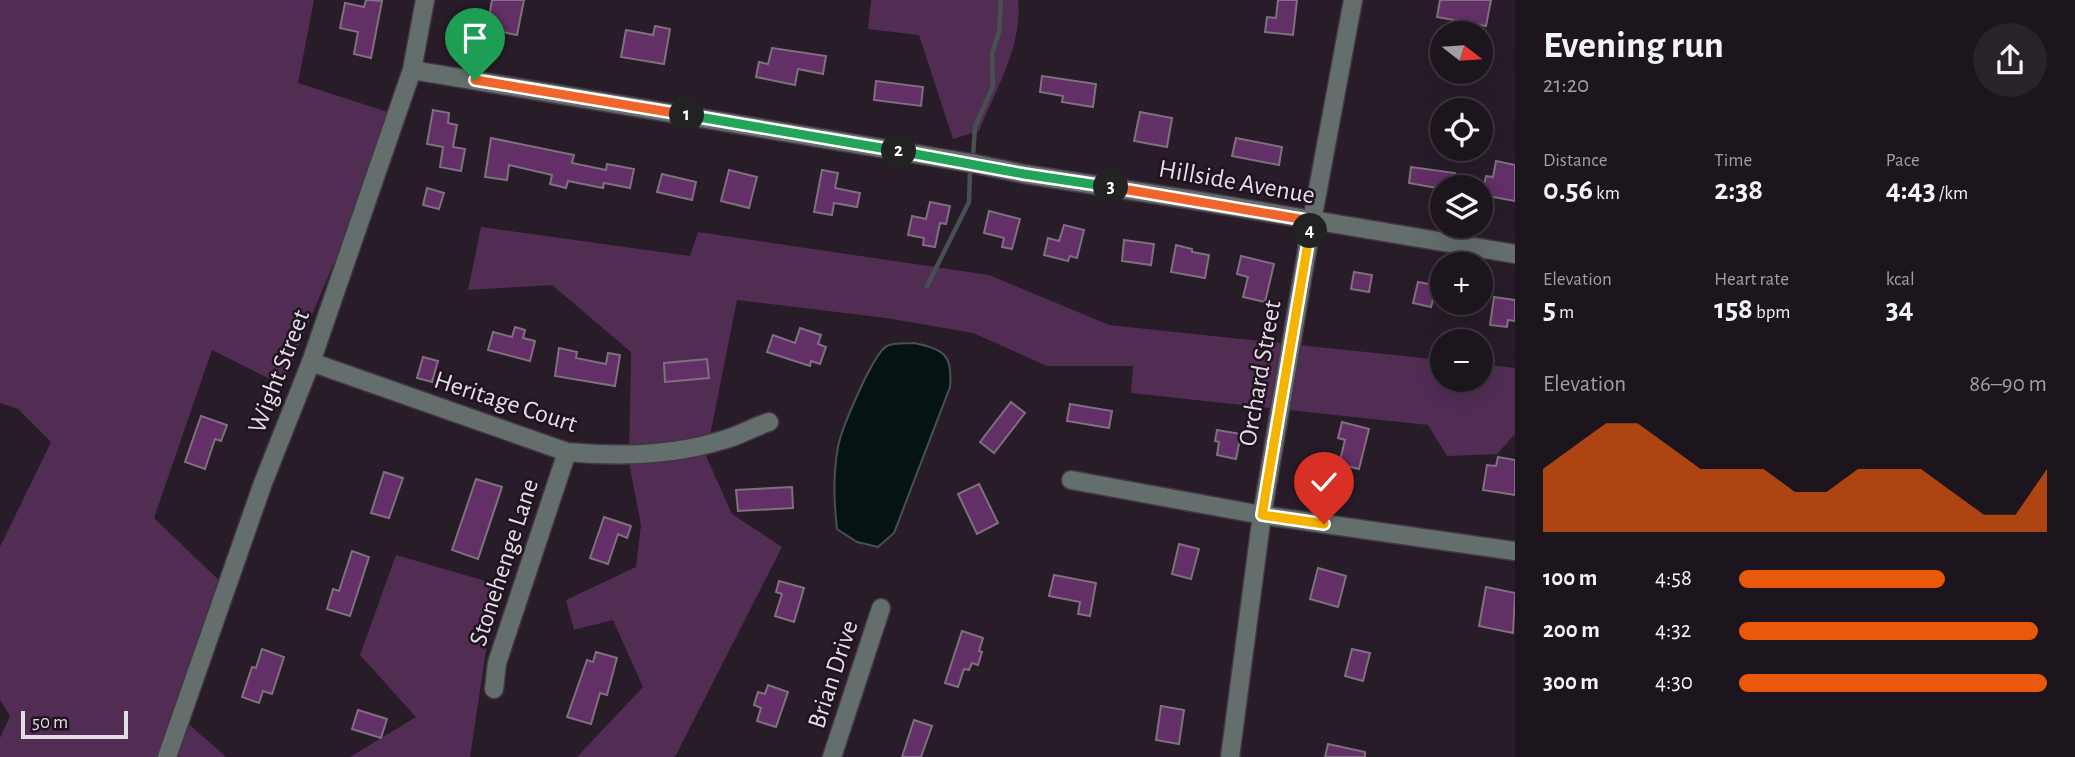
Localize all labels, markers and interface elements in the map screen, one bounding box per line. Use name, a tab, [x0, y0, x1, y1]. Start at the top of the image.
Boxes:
pin	[445, 8, 505, 80]
icon: arrive	[456, 19, 494, 57]
north arrow	[1430, 21, 1493, 84]
map controls	[1430, 21, 1493, 392]
button: share	[1973, 23, 2047, 97]
text: Evening run	[1543, 27, 1724, 65]
text: 21:20	[1543, 74, 1589, 97]
pin: 1	[670, 97, 704, 132]
button: locate	[1430, 98, 1493, 161]
text: 1	[683, 105, 690, 124]
pin: 2	[881, 134, 916, 168]
text: 2	[894, 141, 903, 160]
text: Distance	[1543, 151, 1607, 170]
text: Time	[1714, 151, 1752, 170]
text: Pace	[1886, 151, 1920, 170]
street label: Hillside Avenue	[1157, 155, 1317, 209]
pin: 3	[1094, 170, 1128, 204]
button: layers	[1430, 175, 1493, 238]
text: 0.56	[1543, 175, 1593, 205]
text: 2:38	[1714, 175, 1763, 205]
text: 4:43	[1886, 175, 1936, 205]
text: 3	[1106, 177, 1115, 196]
text: km	[1593, 184, 1620, 203]
text: /km	[1936, 184, 1968, 203]
pin: 4	[1292, 214, 1328, 248]
text: 4	[1305, 221, 1314, 240]
button: +	[1430, 252, 1493, 315]
text: Elevation	[1543, 270, 1612, 289]
text: Heart rate	[1714, 270, 1789, 289]
text: kcal	[1886, 270, 1915, 289]
text: 5	[1543, 294, 1556, 324]
text: 158	[1714, 294, 1753, 324]
text: 34	[1886, 294, 1914, 324]
street label: Orchard Street	[1234, 298, 1286, 448]
text: m	[1556, 303, 1574, 322]
text: bpm	[1753, 303, 1790, 322]
street label: Wight Street	[244, 306, 314, 436]
button: −	[1430, 329, 1493, 392]
street label: Heritage Court	[431, 367, 580, 437]
text: Elevation	[1543, 373, 1626, 396]
text: 86–90 m	[1969, 373, 2047, 396]
pin	[1294, 452, 1354, 524]
icon: check	[1305, 463, 1343, 501]
street label: Stonehenge Lane	[465, 476, 543, 649]
text: 100 m	[1543, 567, 1597, 590]
text: 4:58	[1655, 567, 1692, 590]
street label: Brian Drive	[803, 617, 863, 732]
text: 200 m	[1543, 619, 1600, 642]
text: 4:32	[1655, 619, 1691, 642]
text: 300 m	[1543, 671, 1599, 694]
text: 4:30	[1655, 671, 1693, 694]
scale bar	[21, 708, 128, 740]
text: 50 m	[32, 713, 68, 732]

